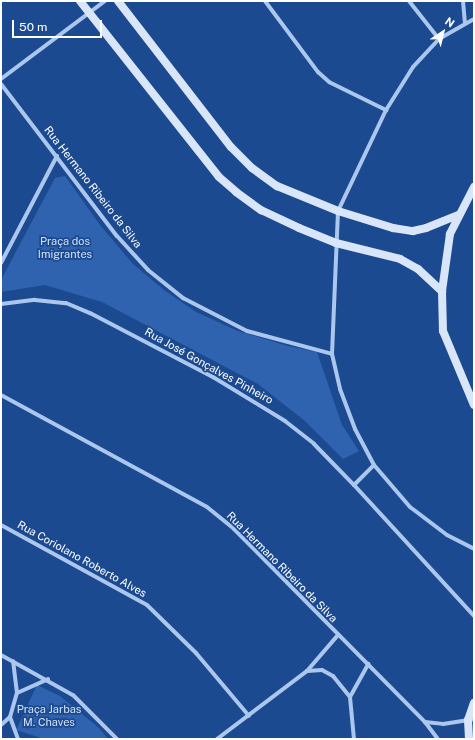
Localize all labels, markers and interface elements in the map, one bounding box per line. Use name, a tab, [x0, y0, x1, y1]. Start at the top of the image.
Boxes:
scale bar	[14, 12, 104, 38]
north arrow	[423, 12, 463, 52]
text: N	[443, 15, 457, 30]
text: 50 m	[19, 20, 47, 34]
street label: Rua Hermano Ribeiro da Silva	[41, 123, 145, 251]
park label: Praça dos Imigrantes	[38, 235, 92, 261]
street label: Rua José Gonçalves Pinheiro	[142, 325, 276, 407]
street label: Rua Hermano Ribeiro da Silva	[224, 509, 340, 625]
street label: Rua Coriolano Roberto Alves	[15, 518, 149, 600]
park label: Praça Jarbas M. Chaves	[17, 703, 81, 729]

